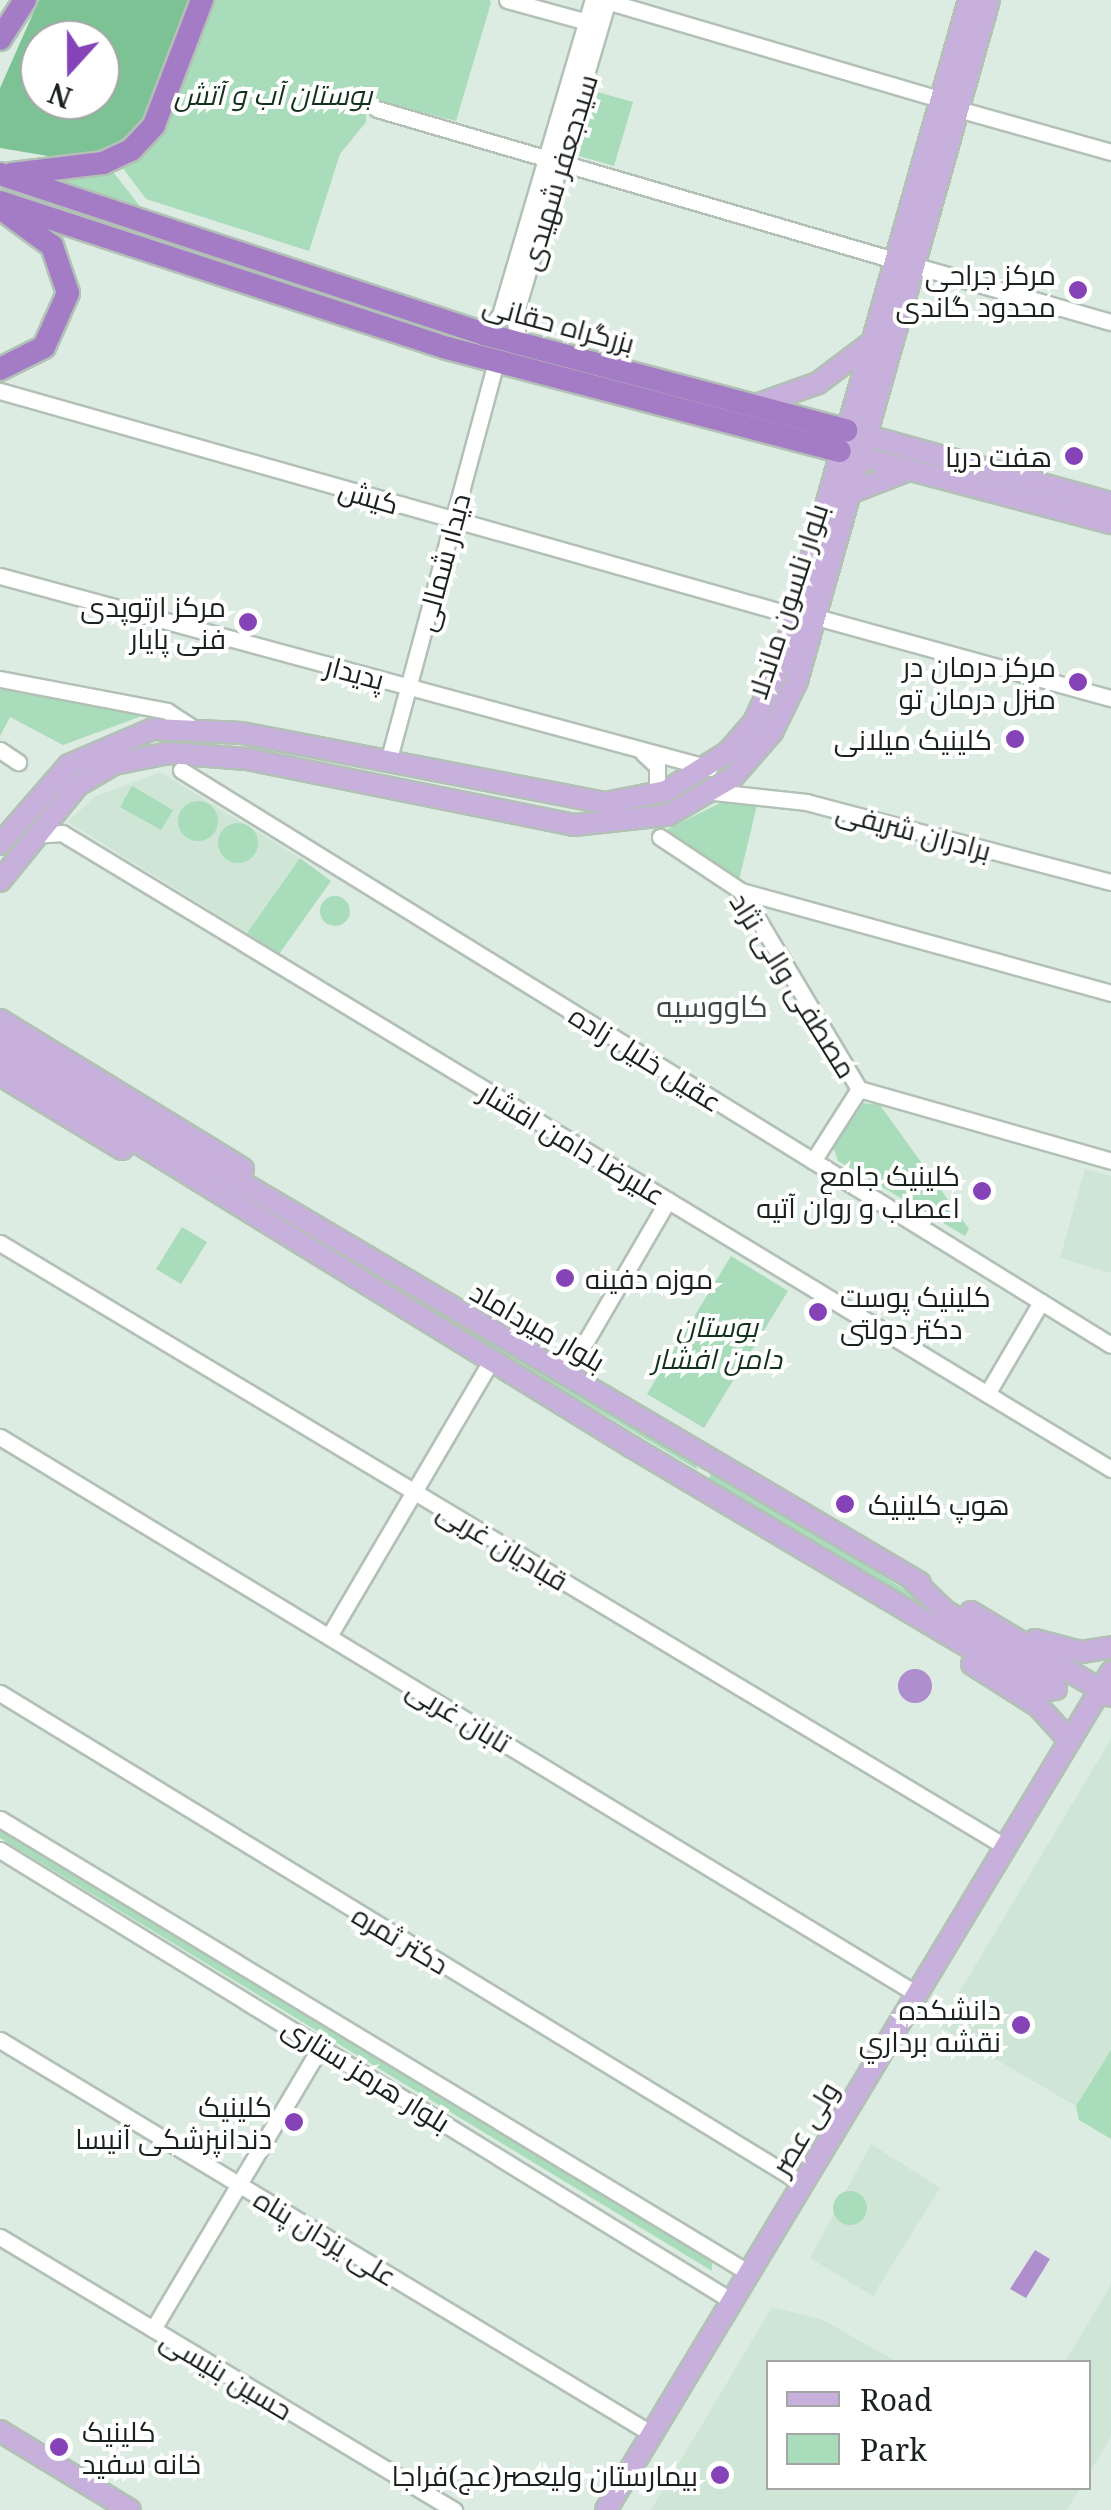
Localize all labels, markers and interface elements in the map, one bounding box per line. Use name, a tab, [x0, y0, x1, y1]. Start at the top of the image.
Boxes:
north arrow	[20, 20, 120, 120]
street label: سیدجعفر شهیدی	[512, 70, 604, 274]
text: N	[43, 74, 77, 118]
park label: بوستان آب و آتش	[174, 77, 372, 111]
place label: مرکز جراحی محدود گاندی	[895, 257, 1056, 323]
marker: مرکز جراحی محدود گاندی	[1065, 277, 1091, 303]
street label: بزرگراه حقانی	[479, 287, 639, 359]
place label: هفت دریا	[945, 439, 1052, 473]
marker: هفت دریا	[1061, 443, 1087, 469]
street label: کیش	[335, 471, 403, 521]
street label: دیدار شمالی	[408, 490, 476, 634]
street label: بلوار نلسون ماندلا	[740, 499, 834, 703]
place label: مرکز ارتوپدی فنی پایار	[80, 589, 226, 655]
marker: مرکز ارتوپدی فنی پایار	[235, 609, 261, 635]
street label: پدیدار	[322, 648, 388, 696]
place label: مرکز درمان در منزل درمان تو	[899, 649, 1056, 715]
marker: مرکز درمان در منزل درمان تو	[1065, 669, 1091, 695]
place label: کلینیک میلانی	[834, 722, 992, 756]
marker: کلینیک میلانی	[1002, 726, 1028, 752]
street label: برادران شریفی	[833, 793, 995, 867]
street label: مصطفی والی نژاد	[724, 886, 864, 1084]
district label: کاووسیه	[656, 988, 768, 1024]
street label: عقیل خلیل زاده	[564, 998, 728, 1118]
street label: علیرضا دامن افشار	[474, 1074, 672, 1212]
place label: کلینیک جامع اعصاب و روان آتیه	[756, 1158, 960, 1224]
marker: کلینیک جامع اعصاب و روان آتیه	[969, 1178, 995, 1204]
place label: موزه دفینه	[585, 1261, 713, 1295]
marker: موزه دفینه	[554, 1267, 576, 1289]
street label: بلوار میرداماد	[465, 1274, 611, 1378]
place label: کلینیک پوست دکتر دولتى	[840, 1279, 991, 1345]
marker: کلینیک پوست دکتر دولتى	[805, 1299, 831, 1325]
park label: بوستان دامن افشار	[652, 1309, 782, 1375]
place label: هوپ کلینیک	[868, 1487, 1010, 1521]
marker: هوپ کلینیک	[832, 1491, 858, 1517]
street label: قبادیان غربی	[432, 1493, 574, 1597]
street label: تابان غربی	[401, 1671, 517, 1759]
street label: دکتر ثمره	[347, 1897, 455, 1981]
place label: دانشكده نقشه برداري	[859, 1992, 1001, 2058]
street label: بلوار هرمز ستاری	[277, 2009, 457, 2139]
marker: دانشكده نقشه برداري	[1010, 2014, 1032, 2036]
street label: ولی عصر	[763, 2075, 845, 2181]
place label: کلینیک دندانپزشکی آنیسا	[75, 2089, 272, 2155]
marker: کلینیک دندانپزشکی آنیسا	[281, 2109, 307, 2135]
street label: علی یزدان پناه	[249, 2181, 403, 2293]
street label: حسین بنیسی	[155, 2322, 299, 2426]
legend	[766, 2360, 1091, 2490]
text: Road	[860, 2379, 932, 2420]
place label: کلینیک خانه سفید	[82, 2414, 201, 2480]
text: Park	[860, 2429, 927, 2470]
marker: کلینیک خانه سفید	[46, 2434, 72, 2460]
place label: بیمارستان ولیعصر(عج)فراجا	[392, 2458, 698, 2492]
marker: بیمارستان ولیعصر(عج)فراجا	[707, 2462, 733, 2488]

